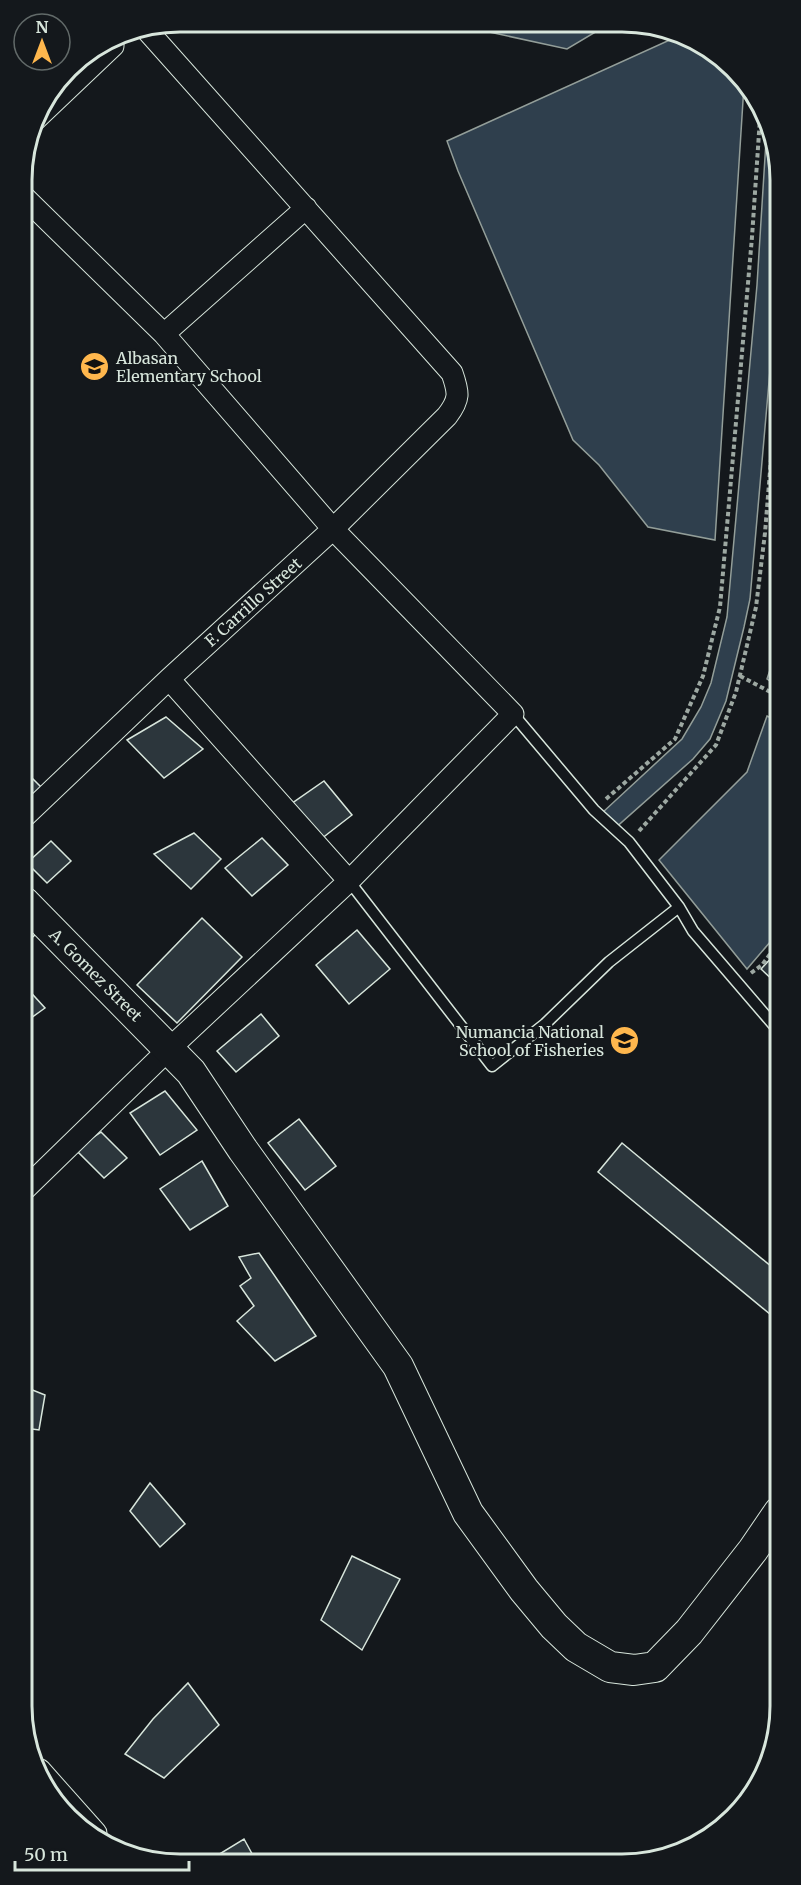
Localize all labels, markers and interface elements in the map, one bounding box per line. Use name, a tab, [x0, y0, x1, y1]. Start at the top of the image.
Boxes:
north arrow	[12, 12, 72, 72]
text: N	[36, 17, 49, 37]
place label: Albasan Elementary School	[115, 348, 262, 386]
school or university icon: Albasan Elementary School	[79, 351, 111, 383]
street label: F. Carrillo Street	[200, 553, 306, 651]
street label: A. Gomez Street	[45, 924, 147, 1026]
place label: Numancia National School of Fisheries	[456, 1022, 604, 1060]
school or university icon: Numancia National School of Fisheries	[609, 1025, 641, 1057]
scale bar	[15, 1834, 189, 1872]
text: 50 m	[24, 1843, 68, 1866]

